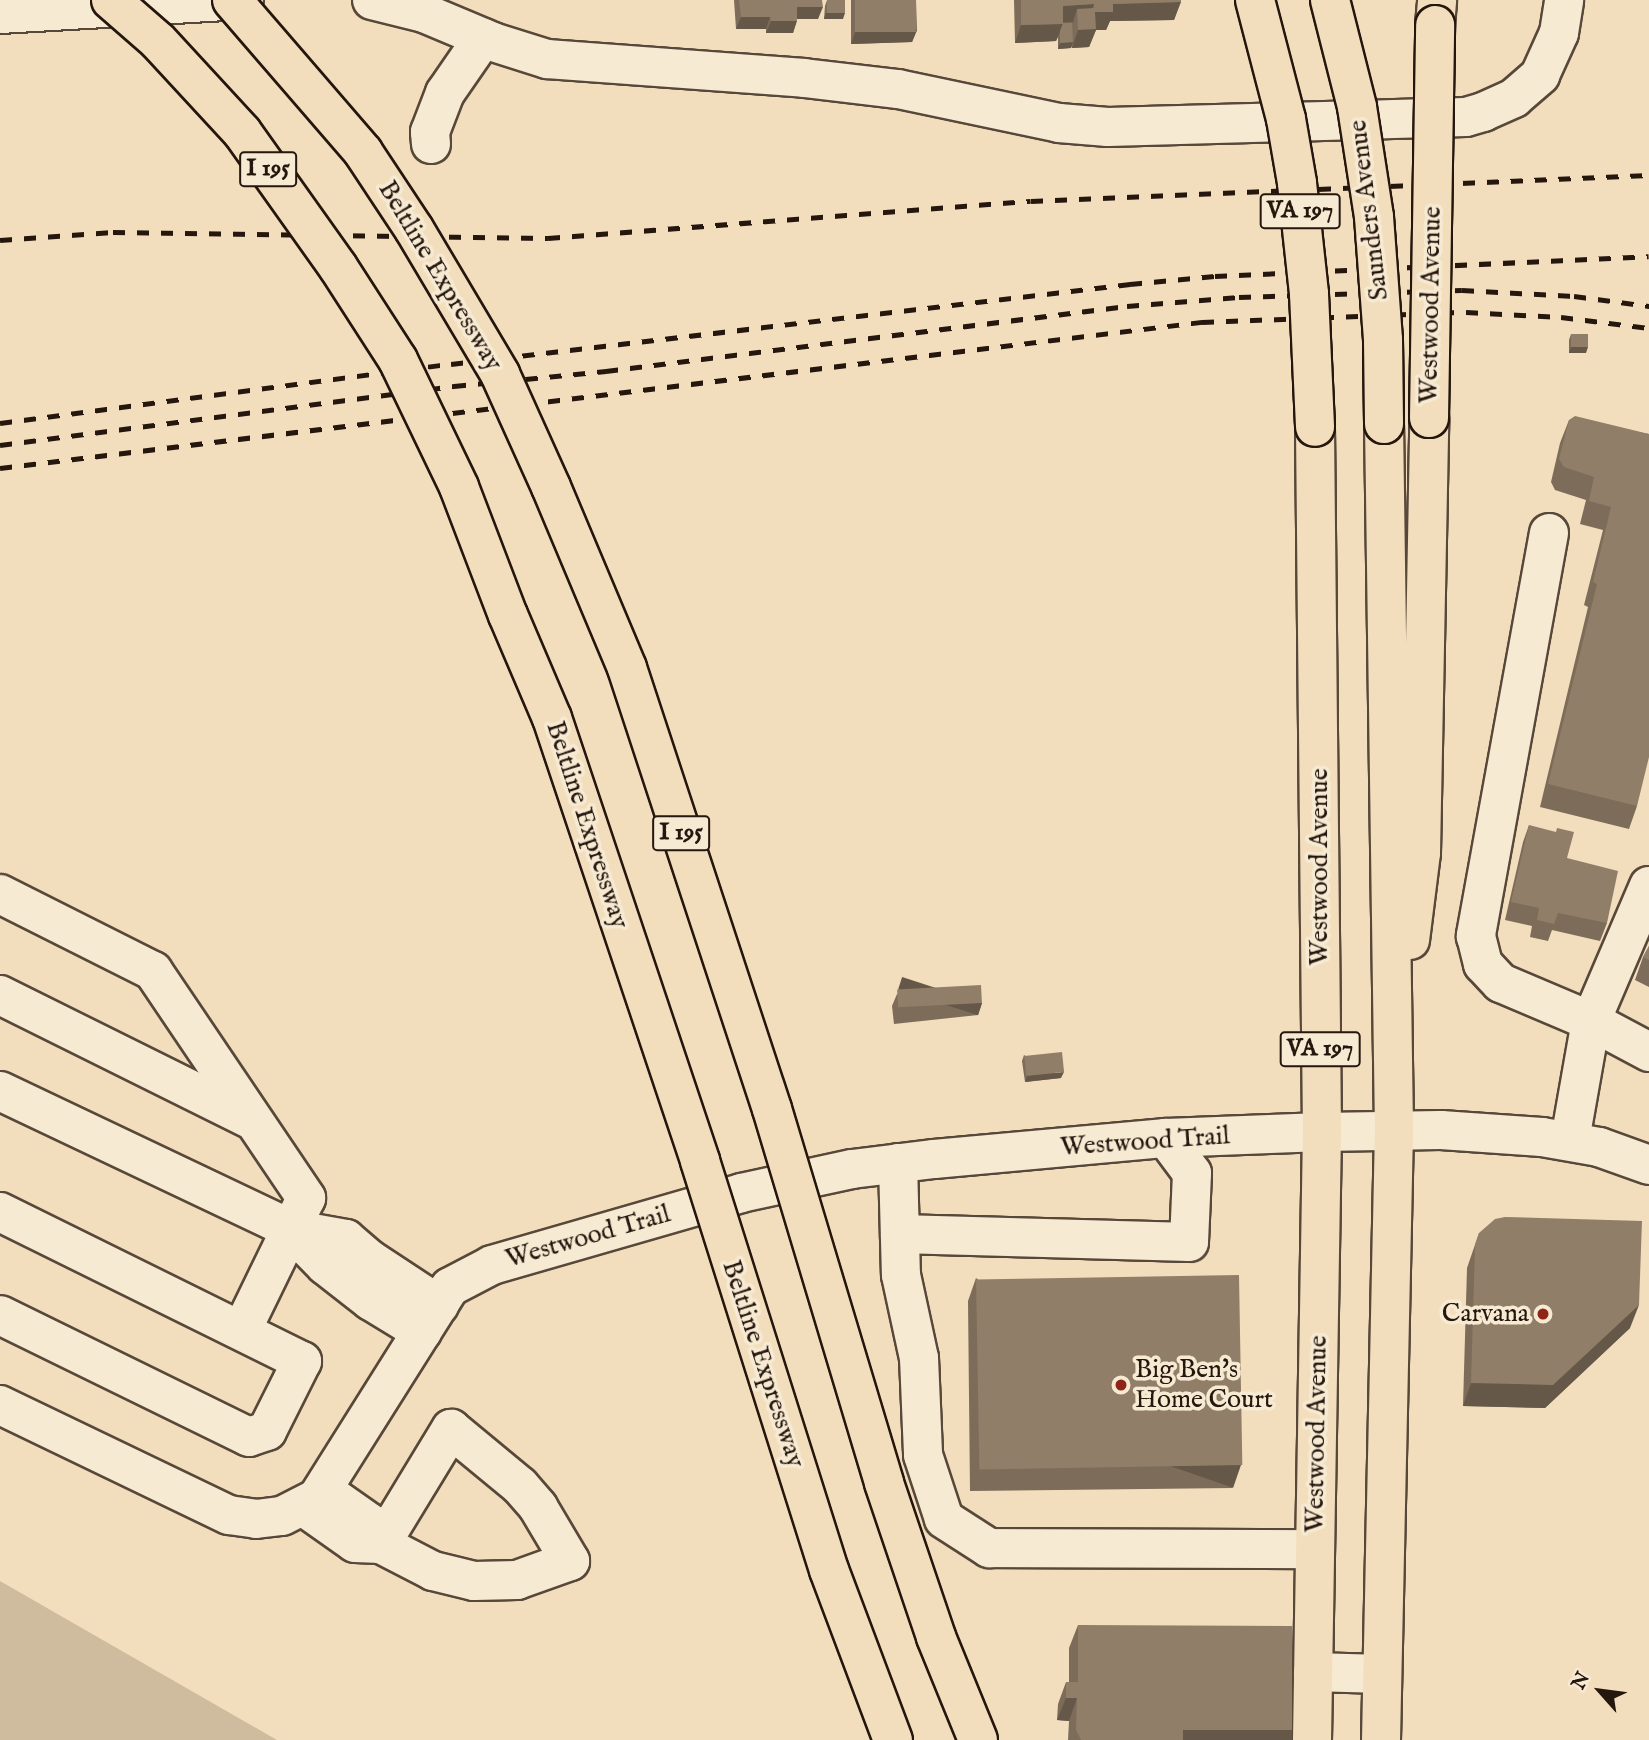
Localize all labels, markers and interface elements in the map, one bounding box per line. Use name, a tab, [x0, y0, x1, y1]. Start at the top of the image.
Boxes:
street label: Saunders Avenue	[1342, 118, 1396, 302]
road number: I 195	[238, 148, 298, 190]
street label: Beltline Expressway	[371, 175, 509, 377]
road number: VA 197	[1258, 190, 1342, 232]
street label: Westwood Avenue	[1414, 206, 1448, 404]
street label: Beltline Expressway	[539, 717, 635, 933]
street label: Westwood Avenue	[1304, 768, 1336, 966]
road number: I 195	[651, 812, 711, 854]
road number: VA 197	[1278, 1028, 1362, 1070]
street label: Westwood Trail	[1059, 1121, 1231, 1163]
street label: Westwood Trail	[502, 1199, 674, 1275]
street label: Beltline Expressway	[715, 1256, 811, 1472]
place label: Carvana	[1442, 1298, 1529, 1330]
marker: Carvana	[1535, 1306, 1551, 1322]
street label: Westwood Avenue	[1300, 1335, 1334, 1533]
place label: Big Ben's Home Court	[1135, 1354, 1273, 1416]
marker: Big Ben's Home Court	[1113, 1377, 1129, 1393]
north arrow	[1565, 1656, 1635, 1726]
text: N	[1567, 1668, 1596, 1694]

